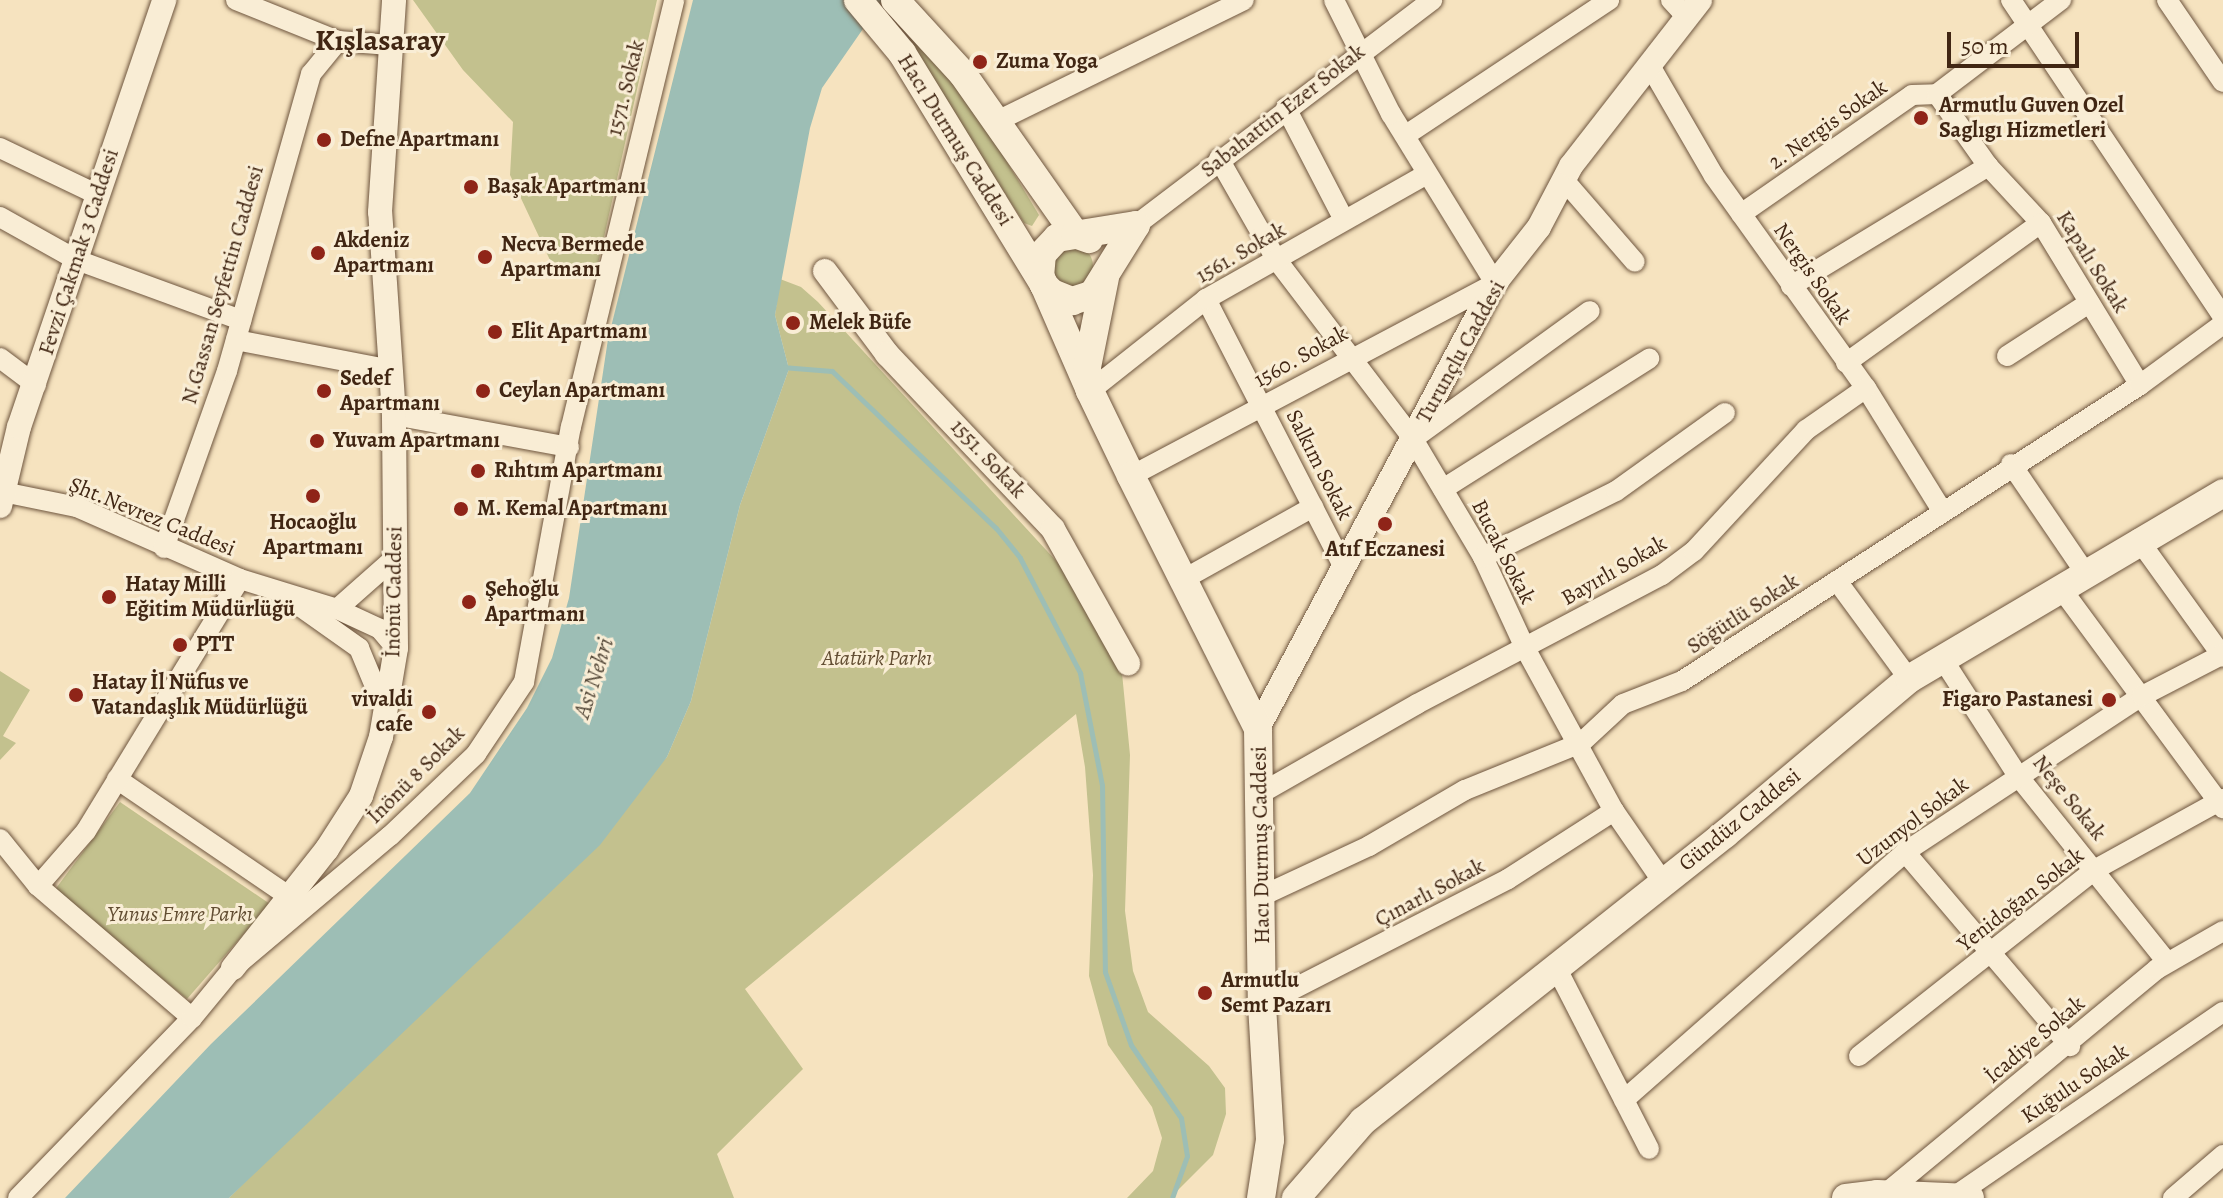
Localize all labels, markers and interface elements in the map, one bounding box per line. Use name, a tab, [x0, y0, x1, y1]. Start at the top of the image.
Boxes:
scale bar	[1951, 16, 2083, 66]
district label: Kışlasaray	[315, 22, 445, 58]
text: 50 m	[1961, 30, 2009, 62]
street label: 1571. Sokak	[601, 37, 651, 139]
street label: Sabahattin Ezer Sokak	[1196, 39, 1370, 183]
street label: Hacı Durmuş Caddesi	[891, 49, 1019, 231]
place label: Zuma Yoga	[996, 49, 1098, 75]
marker: Zuma Yoga	[971, 53, 989, 71]
street label: 2. Nergis Sokak	[1763, 74, 1893, 176]
place label: Armutlu Guven Ozel Saglıgı Hizmetleri	[1939, 92, 2124, 144]
marker: Armutlu Guven Ozel Saglıgı Hizmetleri	[1910, 107, 1932, 129]
place label: Defne Apartmanı	[340, 127, 499, 153]
marker: Defne Apartmanı	[315, 131, 333, 149]
street label: Fevzi Çakmak 3 Caddesi	[33, 145, 125, 359]
street label: N.Gassan Seyfettin Caddesi	[176, 163, 270, 407]
place label: Başak Apartmanı	[487, 174, 646, 200]
marker: Başak Apartmanı	[462, 178, 480, 196]
street label: Kapalı Sokak	[2050, 206, 2134, 318]
street label: 1561. Sokak	[1191, 217, 1291, 289]
street label: Nergis Sokak	[1767, 218, 1857, 330]
place label: Akdeniz Apartmanı	[334, 227, 434, 278]
place label: Necva Bermede Apartmanı	[501, 231, 644, 282]
marker: Akdeniz Apartmanı	[309, 244, 327, 262]
marker: Necva Bermede Apartmanı	[476, 248, 494, 266]
street label: Turunçlu Caddesi	[1411, 276, 1511, 428]
place label: Melek Büfe	[809, 310, 912, 336]
marker: Melek Büfe	[784, 314, 802, 332]
place label: Elit Apartmanı	[511, 319, 647, 345]
street label: 1560. Sokak	[1249, 320, 1353, 394]
marker: Elit Apartmanı	[486, 323, 504, 341]
place label: Sedef Apartmanı	[340, 365, 440, 416]
place label: Ceylan Apartmanı	[499, 378, 665, 404]
marker: Sedef Apartmanı	[315, 382, 333, 400]
marker: Ceylan Apartmanı	[474, 382, 492, 400]
street label: Salkım Sokak	[1280, 405, 1358, 525]
street label: 1551. Sokak	[945, 414, 1031, 504]
place label: Yuvam Apartmanı	[333, 428, 500, 454]
marker: Yuvam Apartmanı	[308, 432, 326, 450]
place label: Rıhtım Apartmanı	[494, 458, 662, 484]
marker: Rıhtım Apartmanı	[469, 462, 487, 480]
street label: Şht.Nevrez Caddesi	[65, 472, 239, 562]
marker: Hocaoğlu Apartmanı	[304, 487, 322, 505]
street label: Bucak Sokak	[1465, 495, 1541, 609]
place label: M. Kemal Apartmanı	[477, 496, 668, 522]
marker: M. Kemal Apartmanı	[452, 500, 470, 518]
place label: Hocaoğlu Apartmanı	[263, 509, 363, 560]
marker: Atıf Eczanesi	[1376, 515, 1394, 533]
street label: İnönü Caddesi	[380, 526, 408, 658]
street label: Bayırlı Sokak	[1557, 530, 1671, 612]
place label: Atıf Eczanesi	[1325, 537, 1445, 563]
street label: Söğütlü Sokak	[1682, 568, 1804, 660]
place label: Hatay Milli Eğitim Müdürlüğü	[125, 571, 295, 622]
place label: Şehoğlu Apartmanı	[485, 576, 585, 628]
marker: Hatay Milli Eğitim Müdürlüğü	[100, 588, 118, 606]
marker: Şehoğlu Apartmanı	[460, 593, 478, 611]
place label: PTT	[196, 632, 234, 658]
water label: Asi Nehri	[567, 634, 621, 722]
marker: PTT	[171, 636, 189, 654]
park label: Atatürk Parkı	[822, 646, 932, 672]
place label: Hatay İl Nüfus ve Vatandaşlık Müdürlüğü	[92, 669, 308, 720]
marker: Hatay İl Nüfus ve Vatandaşlık Müdürlüğü	[67, 686, 85, 704]
place label: vivaldi cafe	[352, 686, 413, 738]
place label: Figaro Pastanesi	[1942, 687, 2093, 713]
marker: Figaro Pastanesi	[2100, 691, 2118, 709]
marker: vivaldi cafe	[420, 703, 438, 721]
street label: İnönü 8 Sokak	[361, 720, 471, 830]
street label: Hacı Durmuş Caddesi	[1246, 746, 1276, 944]
street label: Neşe Sokak	[2027, 750, 2111, 846]
street label: Gündüz Caddesi	[1674, 763, 1806, 877]
street label: Uzunyol Sokak	[1852, 772, 1974, 872]
street label: Yenidoğan Sokak	[1953, 842, 2089, 958]
street label: Çınarlı Sokak	[1371, 853, 1489, 933]
park label: Yunus Emre Parkı	[107, 902, 253, 928]
place label: Armutlu Semt Pazarı	[1221, 967, 1331, 1018]
marker: Armutlu Semt Pazarı	[1196, 984, 1214, 1002]
street label: İcadiye Sokak	[1980, 991, 2090, 1089]
street label: Kuğulu Sokak	[2016, 1038, 2134, 1130]

